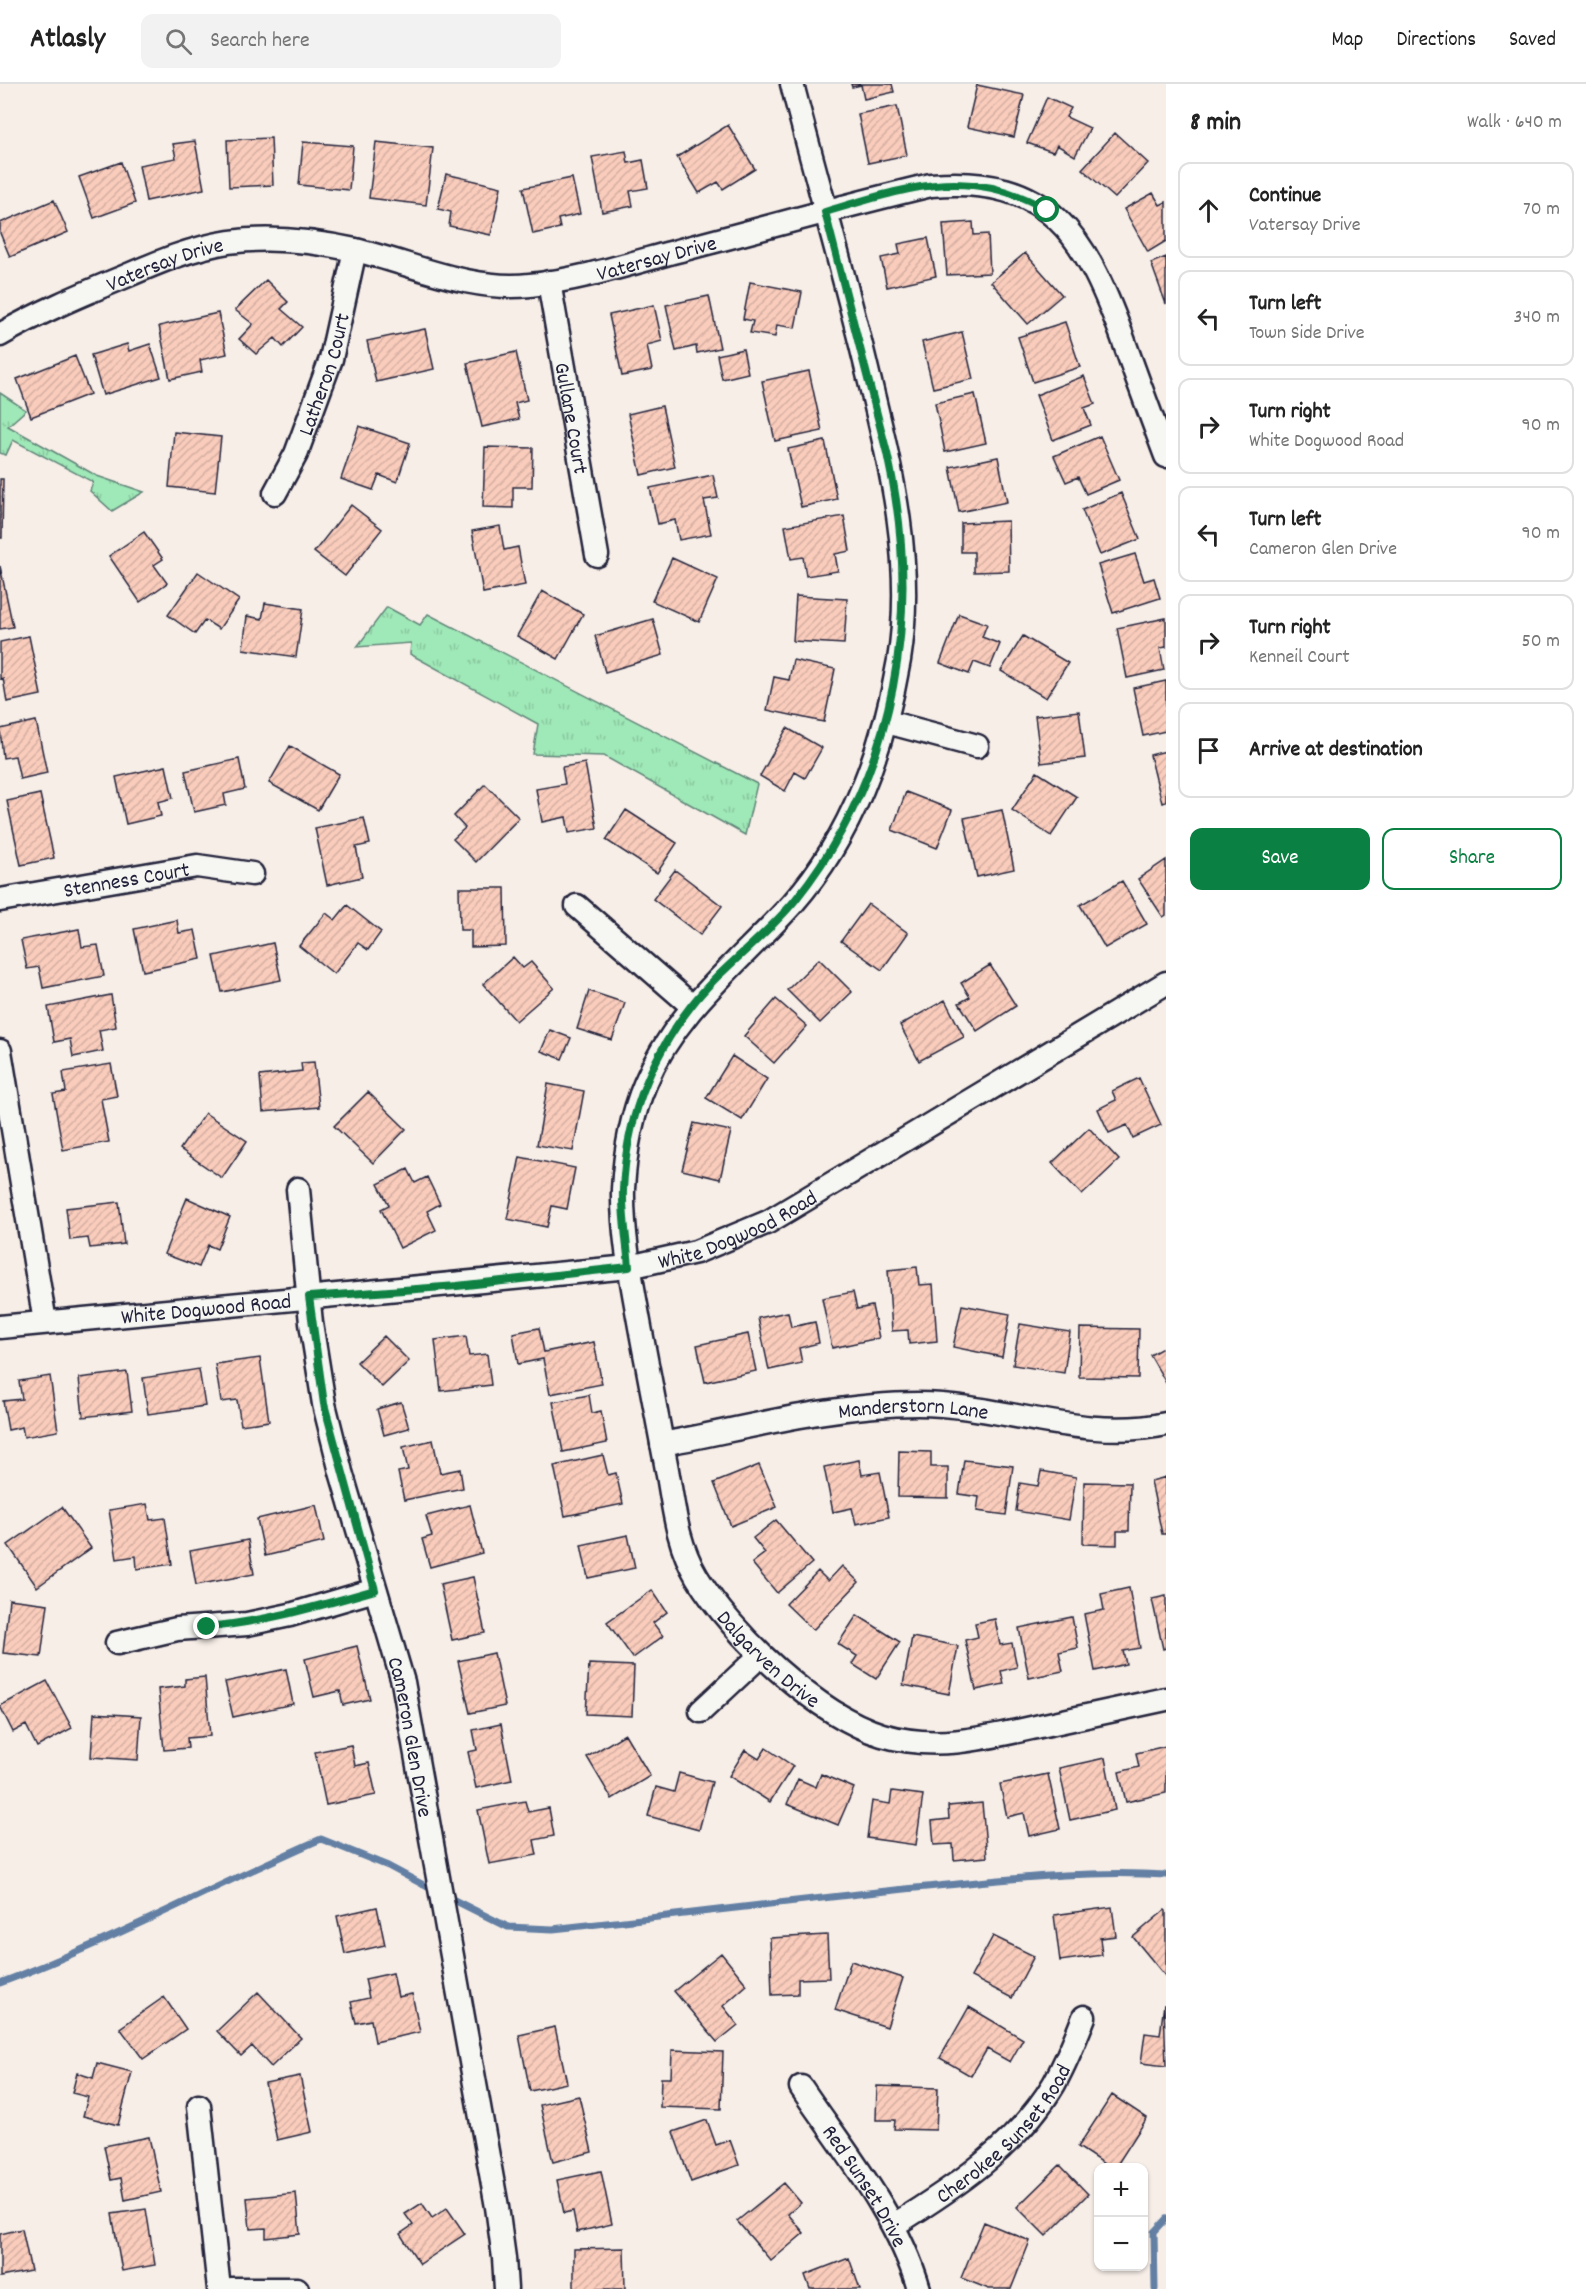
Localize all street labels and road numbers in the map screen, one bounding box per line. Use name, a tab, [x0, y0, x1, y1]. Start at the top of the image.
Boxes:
street label: Vatersay Drive	[594, 229, 720, 291]
street label: Vatersay Drive	[102, 231, 226, 302]
street label: Latheron Court	[292, 311, 360, 441]
street label: Gullane Court	[544, 360, 594, 477]
street label: Stenness Court	[61, 856, 192, 908]
street label: White Dogwood Road	[655, 1184, 824, 1279]
street label: White Dogwood Road	[120, 1287, 293, 1334]
street label: Manderstorn Lane	[837, 1392, 991, 1430]
street label: Dalgarven Drive	[708, 1605, 825, 1717]
street label: Cameron Glen Drive	[377, 1653, 439, 1820]
street label: Cherokee Sunset Road	[931, 2060, 1081, 2213]
street label: Red Sunset Drive	[813, 2120, 913, 2253]

